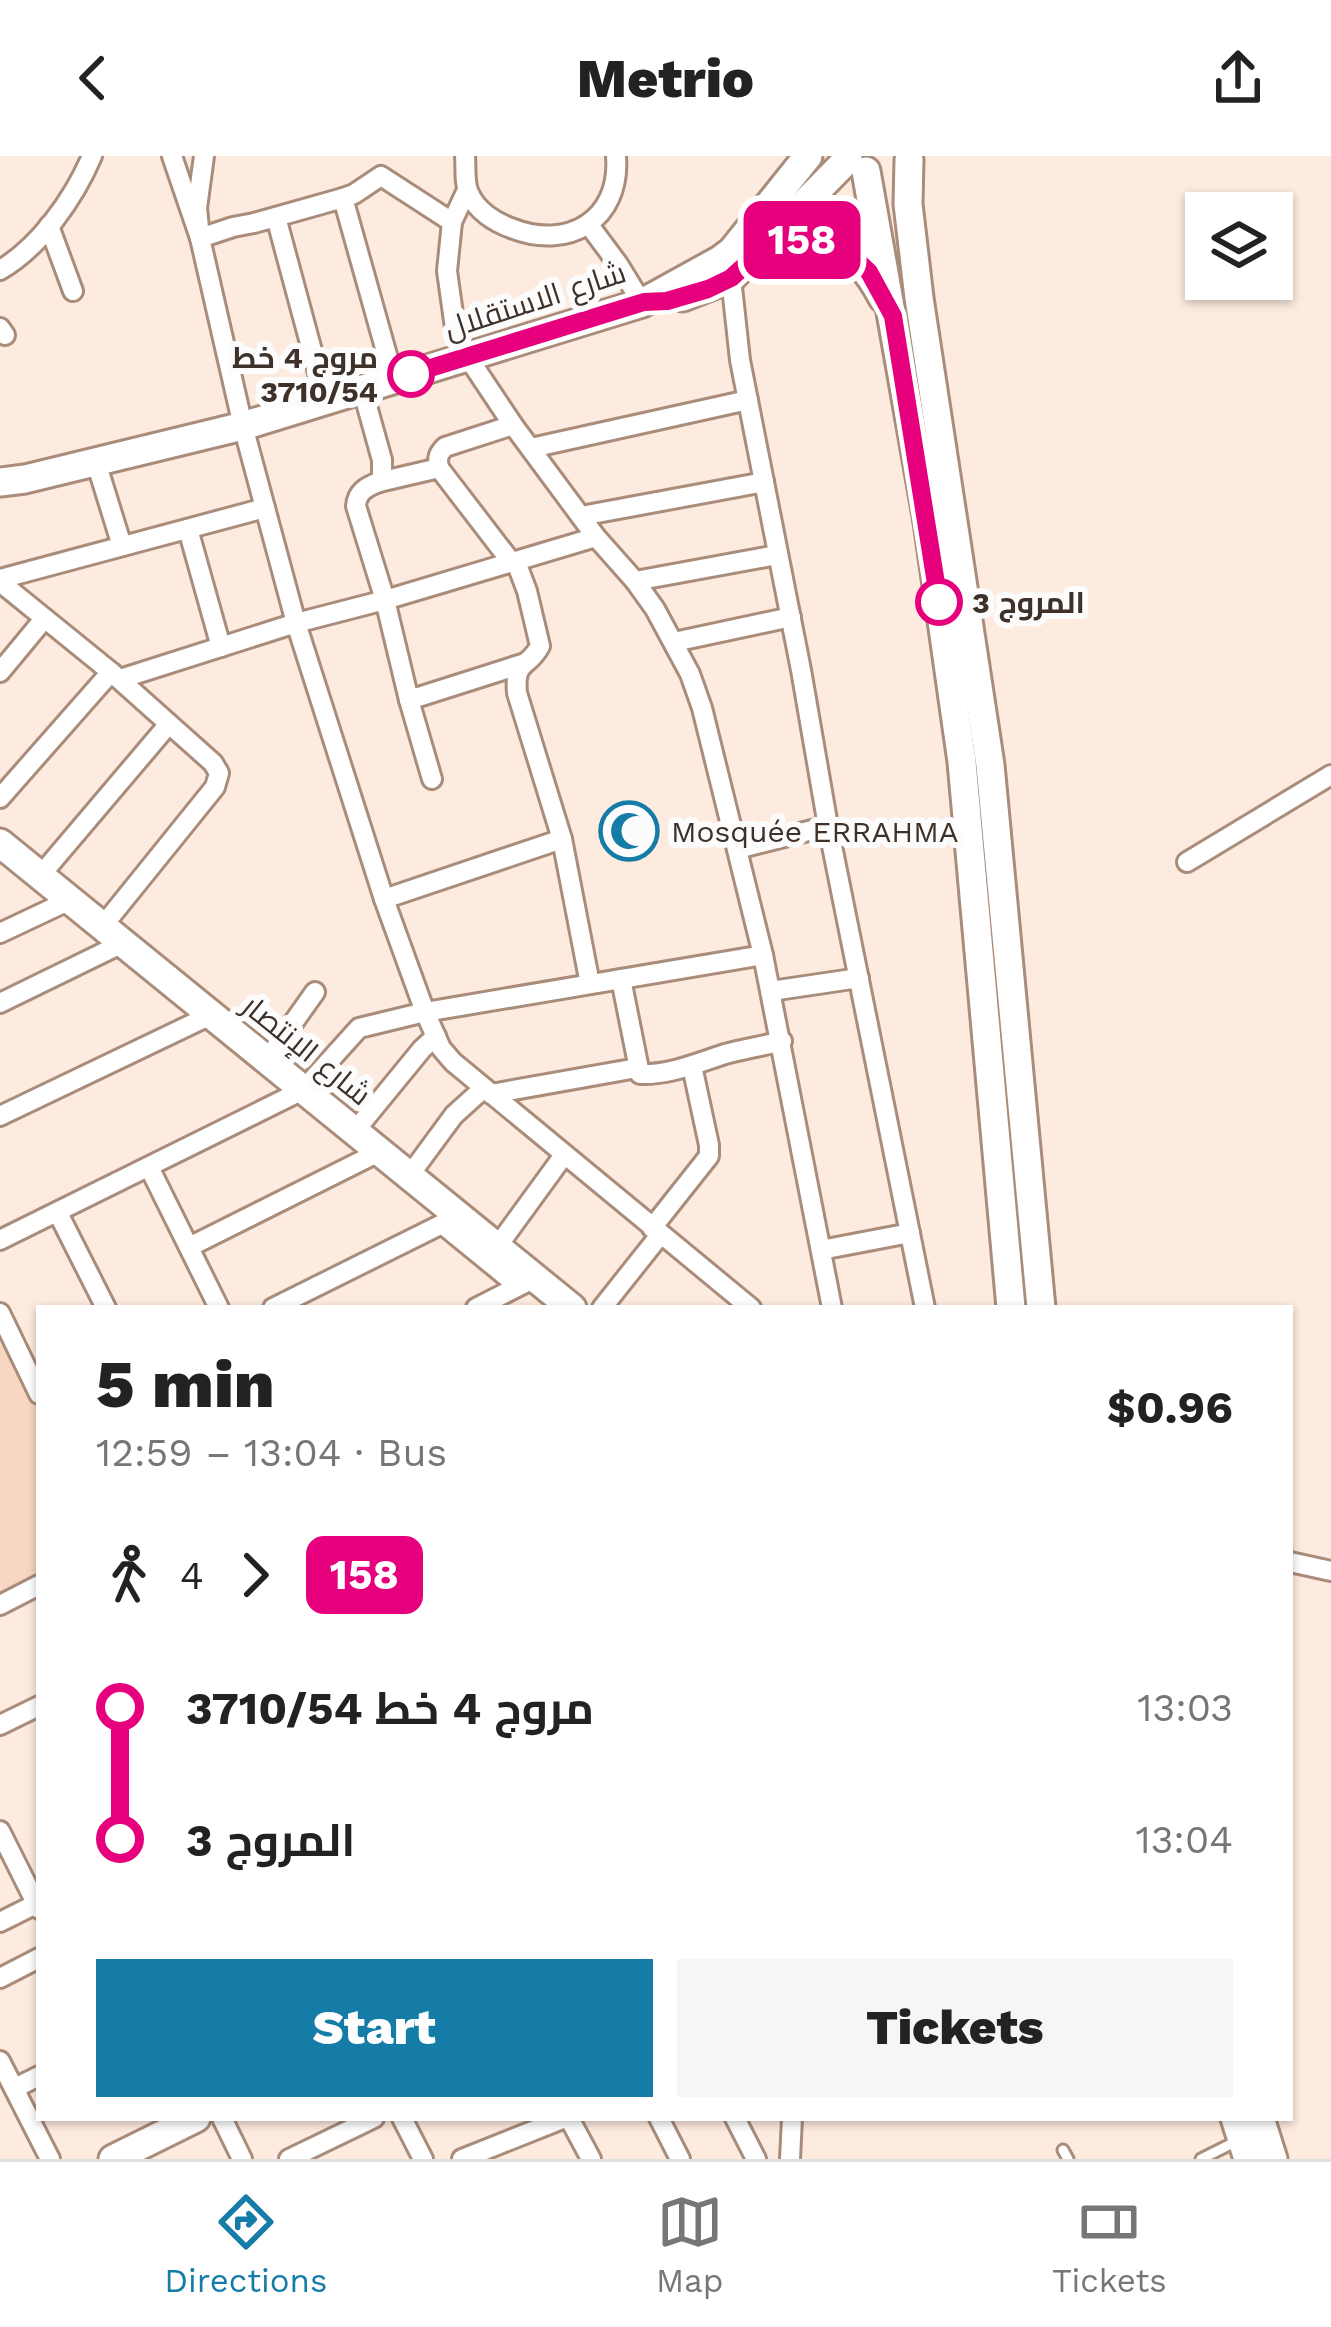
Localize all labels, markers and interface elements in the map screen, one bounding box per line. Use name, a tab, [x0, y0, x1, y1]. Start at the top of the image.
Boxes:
icon: back	[60, 45, 126, 111]
icon: share	[1205, 45, 1271, 111]
text: Metrio	[577, 47, 754, 110]
map controls	[1185, 192, 1293, 300]
button: layers	[1185, 192, 1293, 300]
line badge: 158	[733, 201, 871, 279]
text: 158	[768, 215, 836, 264]
street label: شارع الاستقلال	[440, 254, 631, 349]
place label: مروج 4 خط 3710/54	[232, 340, 378, 409]
marker: مروج 4 خط 3710/54	[389, 352, 433, 396]
marker: المروج 3	[917, 580, 961, 624]
place label: المروج 3	[972, 585, 1085, 623]
mosque icon: Mosquée ERRAHMA	[598, 800, 660, 862]
place label: Mosquée ERRAHMA	[671, 814, 959, 849]
street label: شارع الإنتصار	[232, 986, 378, 1115]
text: 5 min	[96, 1346, 275, 1423]
text: $0.96	[1107, 1381, 1233, 1434]
text: 12:59 – 13:04 · Bus	[96, 1430, 447, 1475]
icon: walk	[96, 1542, 162, 1608]
icon: forward	[222, 1542, 288, 1608]
text: 158	[330, 1550, 399, 1599]
text: 4	[180, 1553, 204, 1598]
text: مروج 4 خط 3710/54	[186, 1682, 594, 1735]
text: 13:03	[1137, 1685, 1233, 1730]
text: المروج 3	[186, 1814, 355, 1867]
text: 13:04	[1135, 1817, 1233, 1862]
button: Start	[96, 1959, 653, 2097]
button: Tickets	[677, 1959, 1233, 2097]
tab: Directions	[164, 2189, 327, 2300]
tab: Map	[656, 2189, 723, 2300]
tab: Tickets	[1052, 2189, 1167, 2300]

